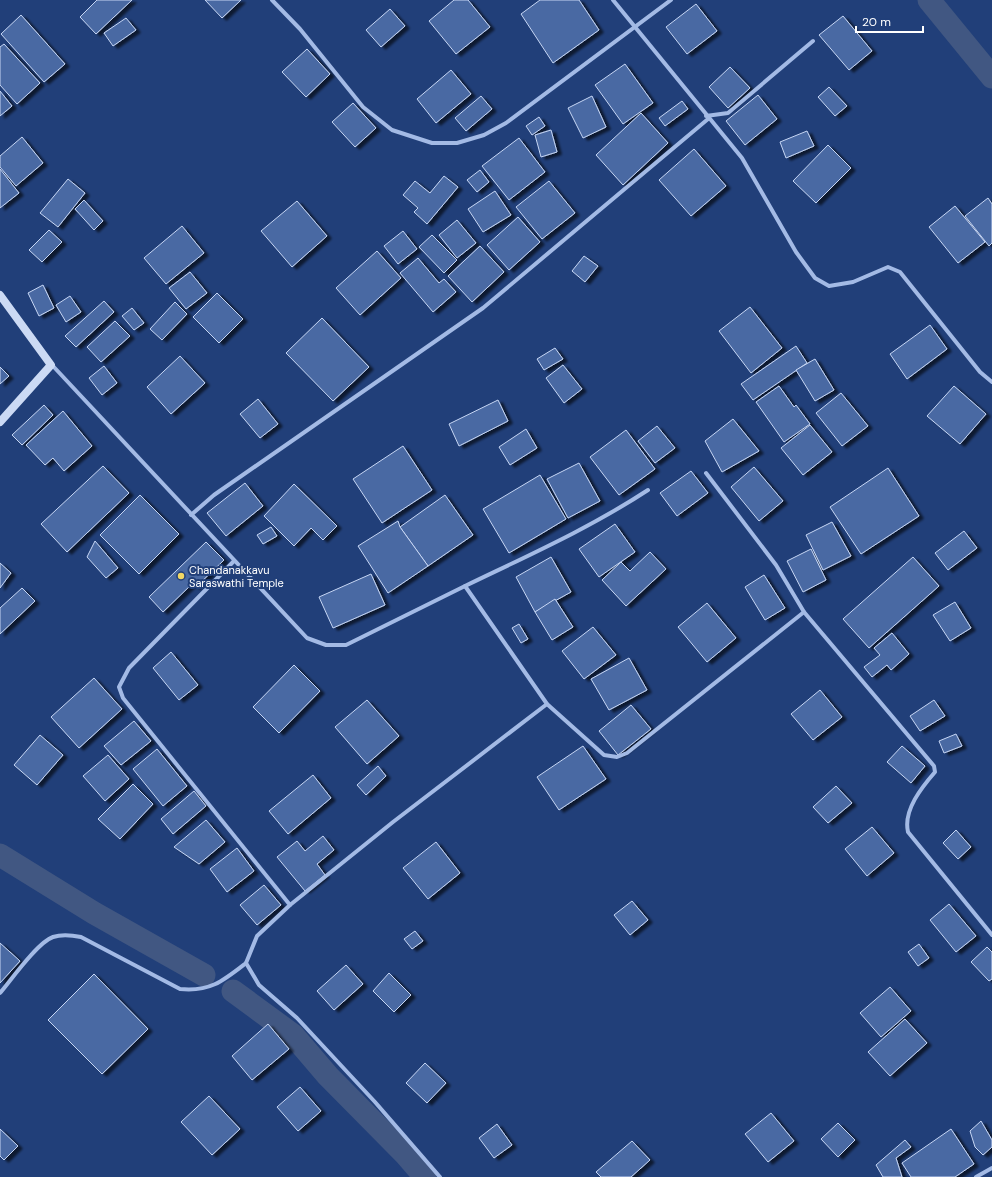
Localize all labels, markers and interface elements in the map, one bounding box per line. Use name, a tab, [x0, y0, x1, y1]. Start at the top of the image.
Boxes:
scale bar	[856, 8, 923, 34]
text: 20 m	[862, 14, 891, 30]
place label: Chandanakkavu Saraswathi Temple	[189, 563, 284, 590]
marker: Chandanakkavu Saraswathi Temple	[176, 571, 186, 581]

